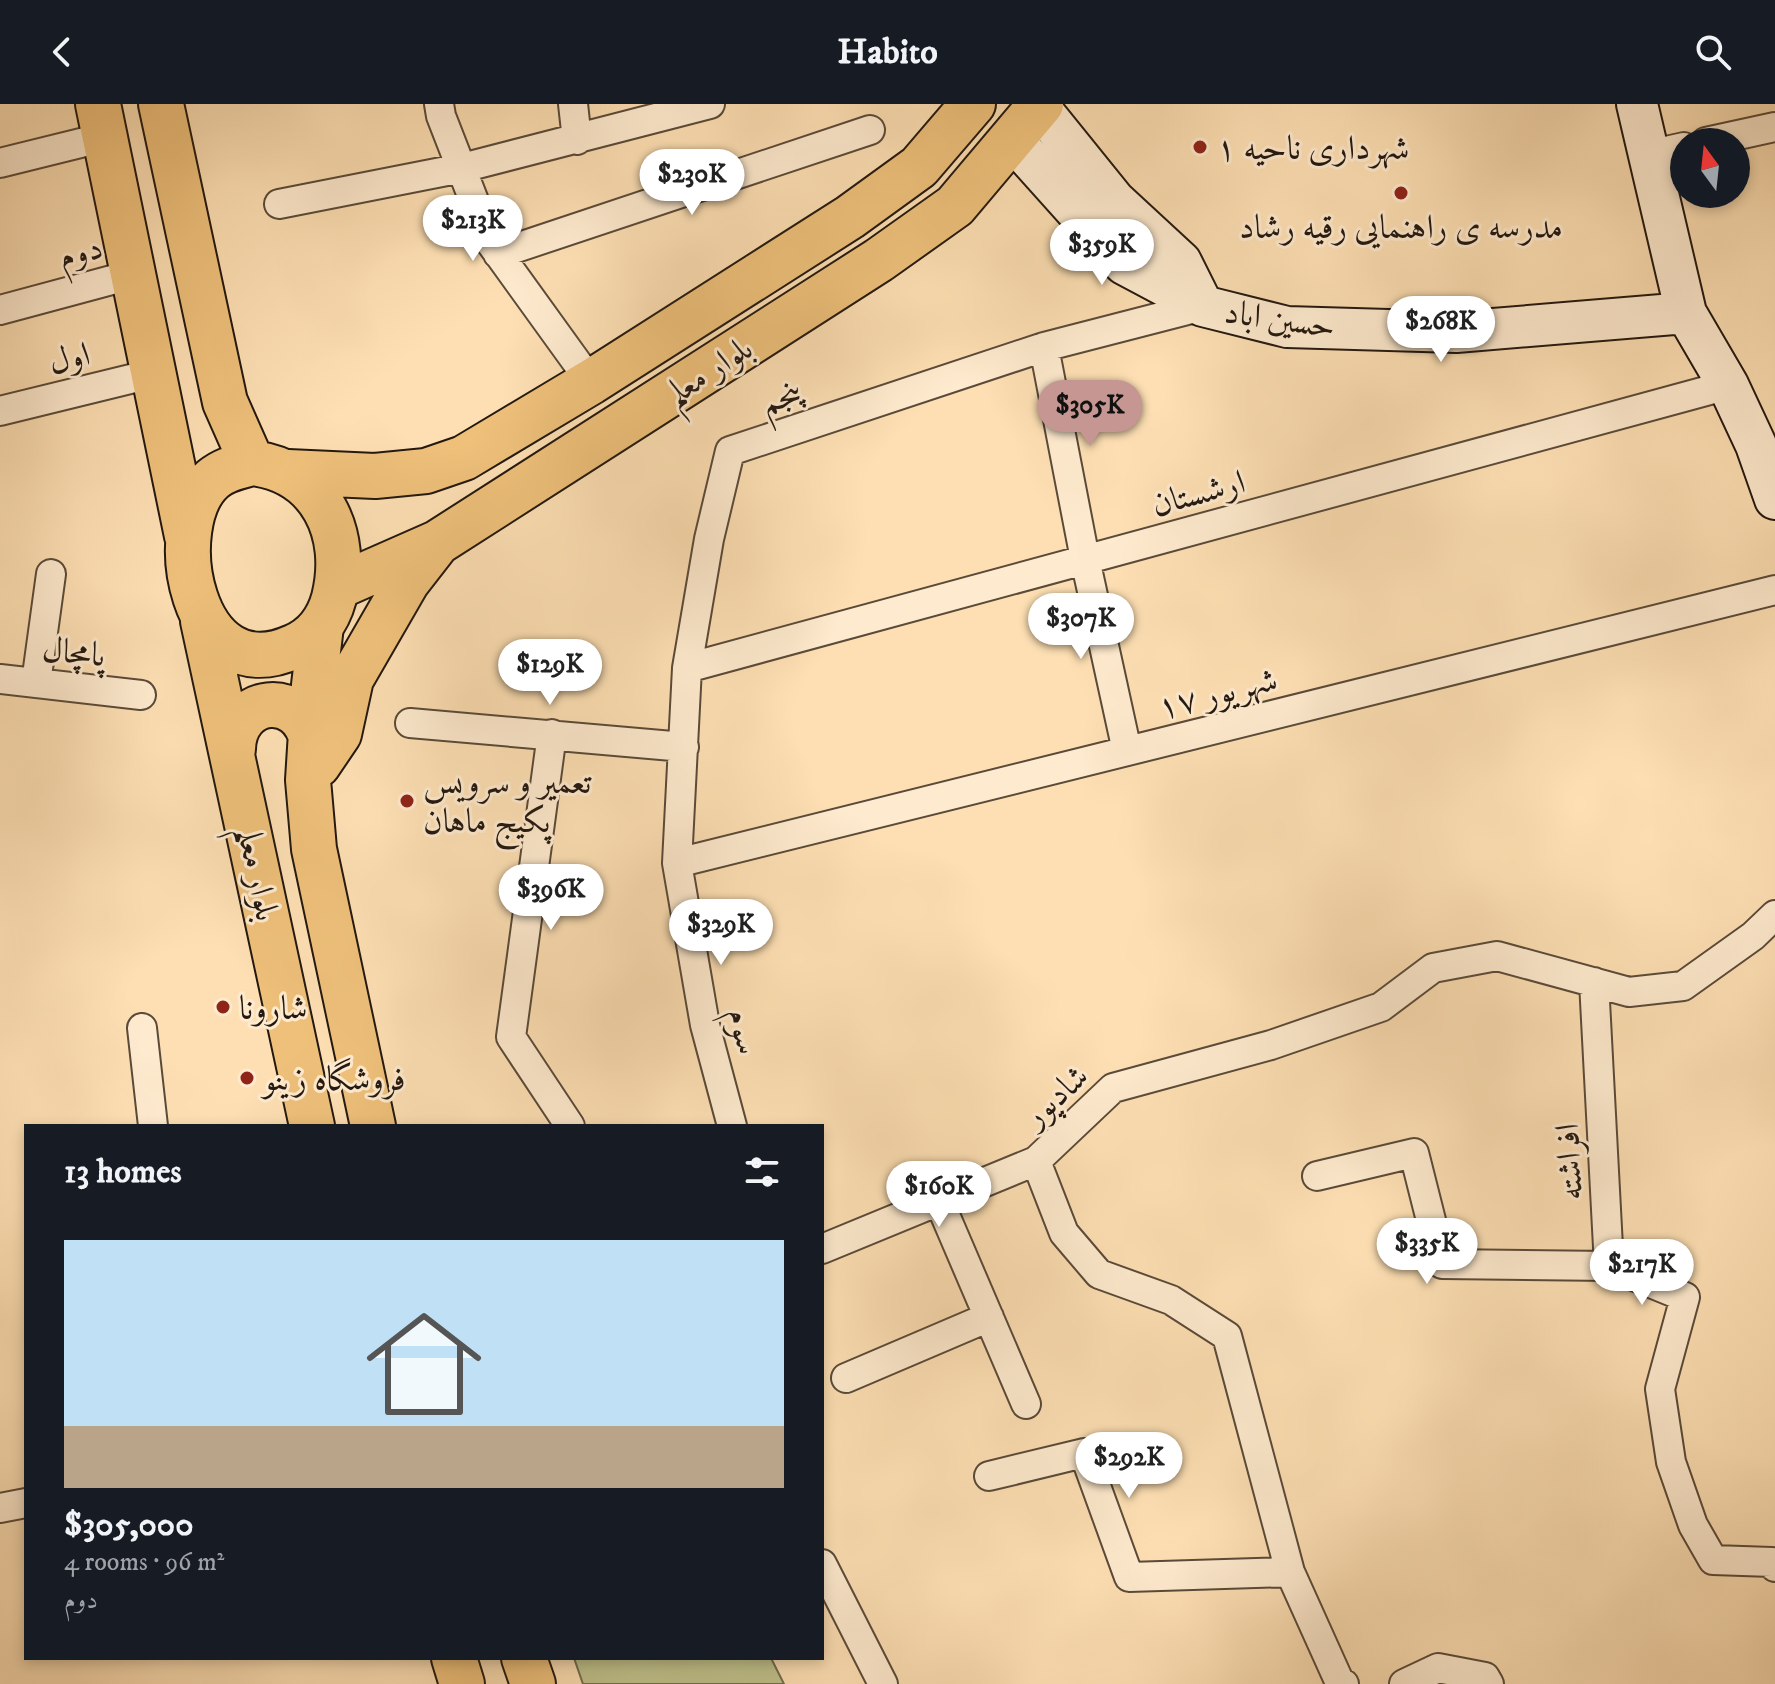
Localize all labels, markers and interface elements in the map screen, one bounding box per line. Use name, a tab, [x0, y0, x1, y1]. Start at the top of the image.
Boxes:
icon: back	[40, 30, 84, 74]
text: Habito	[837, 30, 938, 75]
icon: search	[1691, 30, 1735, 74]
place label: شهرداری ناحیه ۱	[1216, 128, 1409, 170]
north arrow	[1670, 128, 1750, 208]
map controls	[1670, 128, 1750, 208]
marker: شهرداری ناحیه ۱	[1191, 138, 1209, 156]
pin: $230K	[636, 149, 748, 217]
text: $230K	[658, 158, 726, 191]
marker: مدرسه ی راهنمایی رقیه رشاد	[1392, 184, 1410, 202]
pin: $213K	[417, 195, 529, 263]
text: $213K	[441, 204, 505, 237]
place label: مدرسه ی راهنمایی رقیه رشاد	[1239, 207, 1563, 249]
pin: $359K	[1046, 219, 1158, 287]
street label: دوم	[54, 227, 109, 286]
text: $359K	[1068, 228, 1136, 261]
street label: حسین اباد	[1222, 291, 1338, 349]
pin: $268K	[1385, 296, 1497, 364]
text: $268K	[1405, 305, 1477, 338]
street label: بلوار معلم	[657, 328, 767, 426]
street label: اول	[44, 334, 95, 384]
street label: پنجم	[756, 371, 813, 433]
pin: $305K	[1034, 380, 1146, 448]
text: $305K	[1055, 389, 1125, 422]
street label: ارشستان	[1147, 461, 1250, 527]
pin: $307K	[1025, 593, 1137, 661]
text: $307K	[1046, 602, 1116, 635]
street label: پامچال	[40, 629, 109, 679]
pin: $129K	[494, 639, 606, 707]
text: $129K	[516, 648, 584, 681]
street label: ۱۷ شهریور	[1153, 659, 1282, 729]
place label: تعمیر و سرویس پکیج ماهان	[423, 762, 592, 851]
marker: تعمیر و سرویس پکیج ماهان	[398, 792, 416, 810]
street label: بلوار معلم	[215, 822, 288, 927]
pin: $396K	[495, 864, 607, 932]
text: $396K	[517, 873, 585, 906]
pin: $329K	[665, 899, 777, 967]
text: $329K	[687, 908, 755, 941]
place label: شارونا	[239, 988, 308, 1030]
marker: شارونا	[214, 998, 232, 1016]
street label: سوم	[711, 1004, 769, 1060]
street label: شادپور	[1013, 1056, 1099, 1140]
place label: فروشگاه زینو	[260, 1057, 406, 1101]
marker: فروشگاه زینو	[238, 1069, 256, 1087]
street label: افراشته	[1547, 1122, 1593, 1201]
icon: filters	[740, 1150, 784, 1194]
text: 13 homes	[64, 1151, 182, 1193]
pin: $160K	[883, 1161, 995, 1229]
text: $160K	[904, 1170, 974, 1203]
pin: $335K	[1371, 1218, 1483, 1286]
text: $335K	[1395, 1227, 1459, 1260]
pin: $217K	[1586, 1239, 1698, 1307]
text: $217K	[1608, 1248, 1676, 1281]
icon: home	[352, 1292, 496, 1436]
pin: $292K	[1073, 1432, 1185, 1500]
text: $292K	[1094, 1441, 1164, 1474]
text: $305,000	[64, 1504, 193, 1546]
text: 4 rooms · 96 m²	[64, 1546, 224, 1579]
text: دوم	[64, 1584, 98, 1617]

